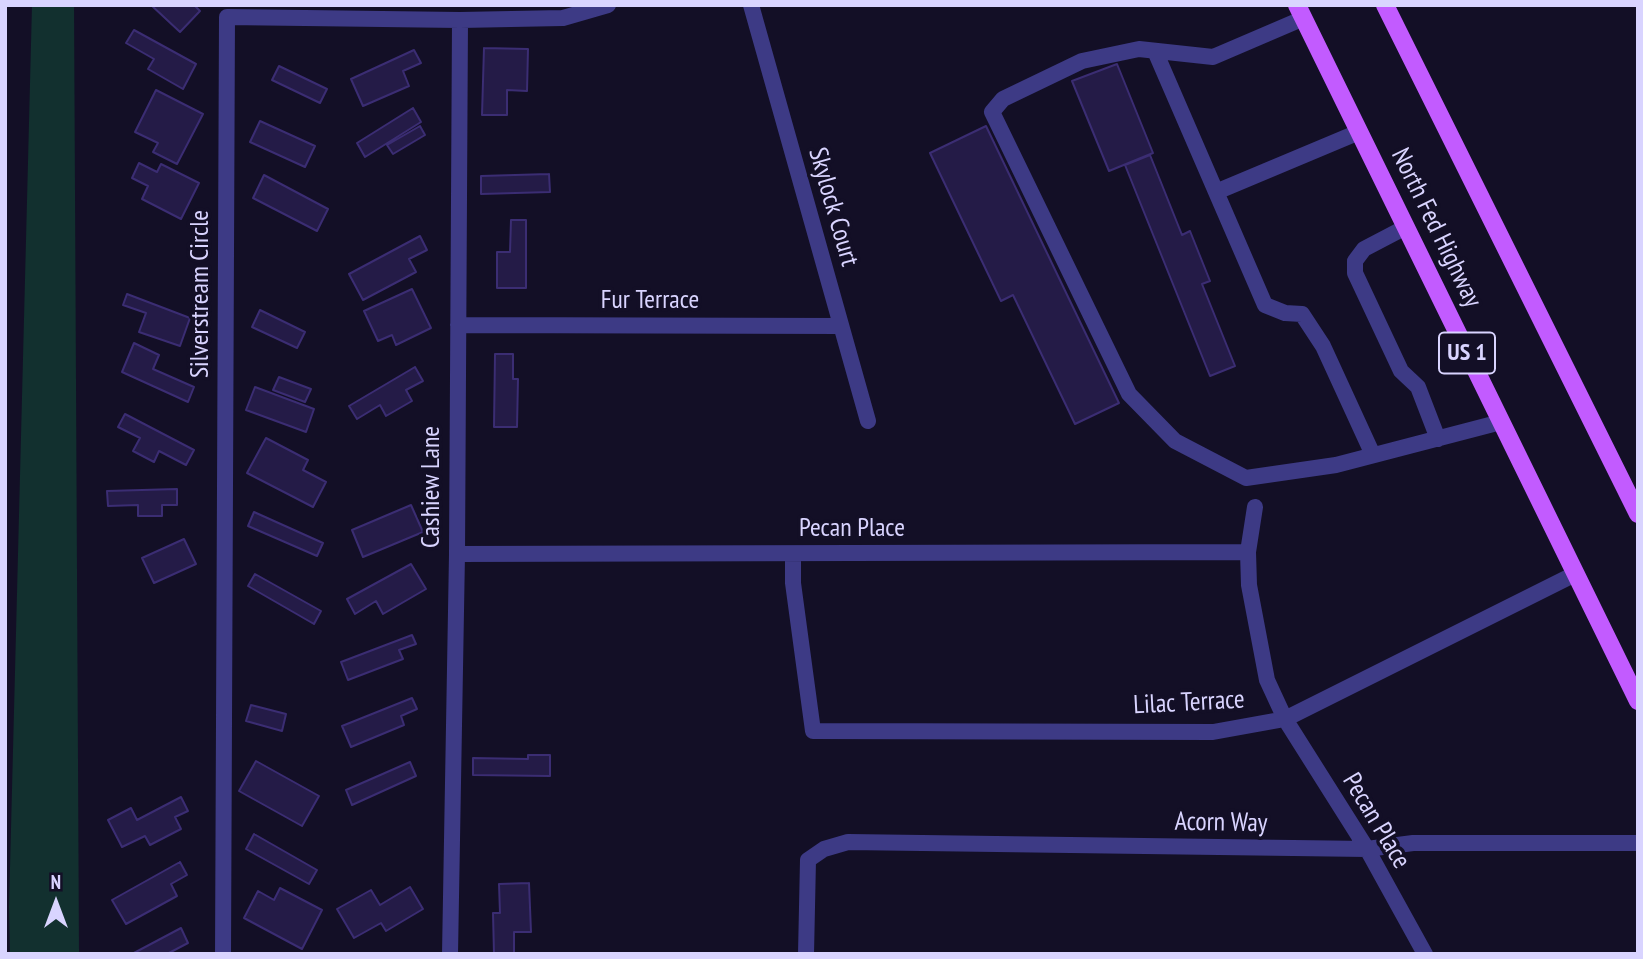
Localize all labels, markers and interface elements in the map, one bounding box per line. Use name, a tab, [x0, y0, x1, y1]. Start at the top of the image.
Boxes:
street label: North Fed Highway	[1384, 143, 1488, 313]
street label: Skylock Court	[801, 144, 865, 270]
street label: Silverstream Circle	[185, 210, 217, 378]
street label: Fur Terrace	[601, 285, 699, 317]
road number: US 1	[1439, 332, 1495, 374]
street label: Cashiew Lane	[416, 426, 448, 548]
street label: Pecan Place	[799, 513, 905, 545]
street label: Lilac Terrace	[1132, 685, 1246, 721]
street label: Pecan Place	[1335, 768, 1417, 874]
street label: Acorn Way	[1174, 807, 1268, 839]
north arrow	[21, 868, 91, 938]
text: N	[51, 870, 61, 894]

